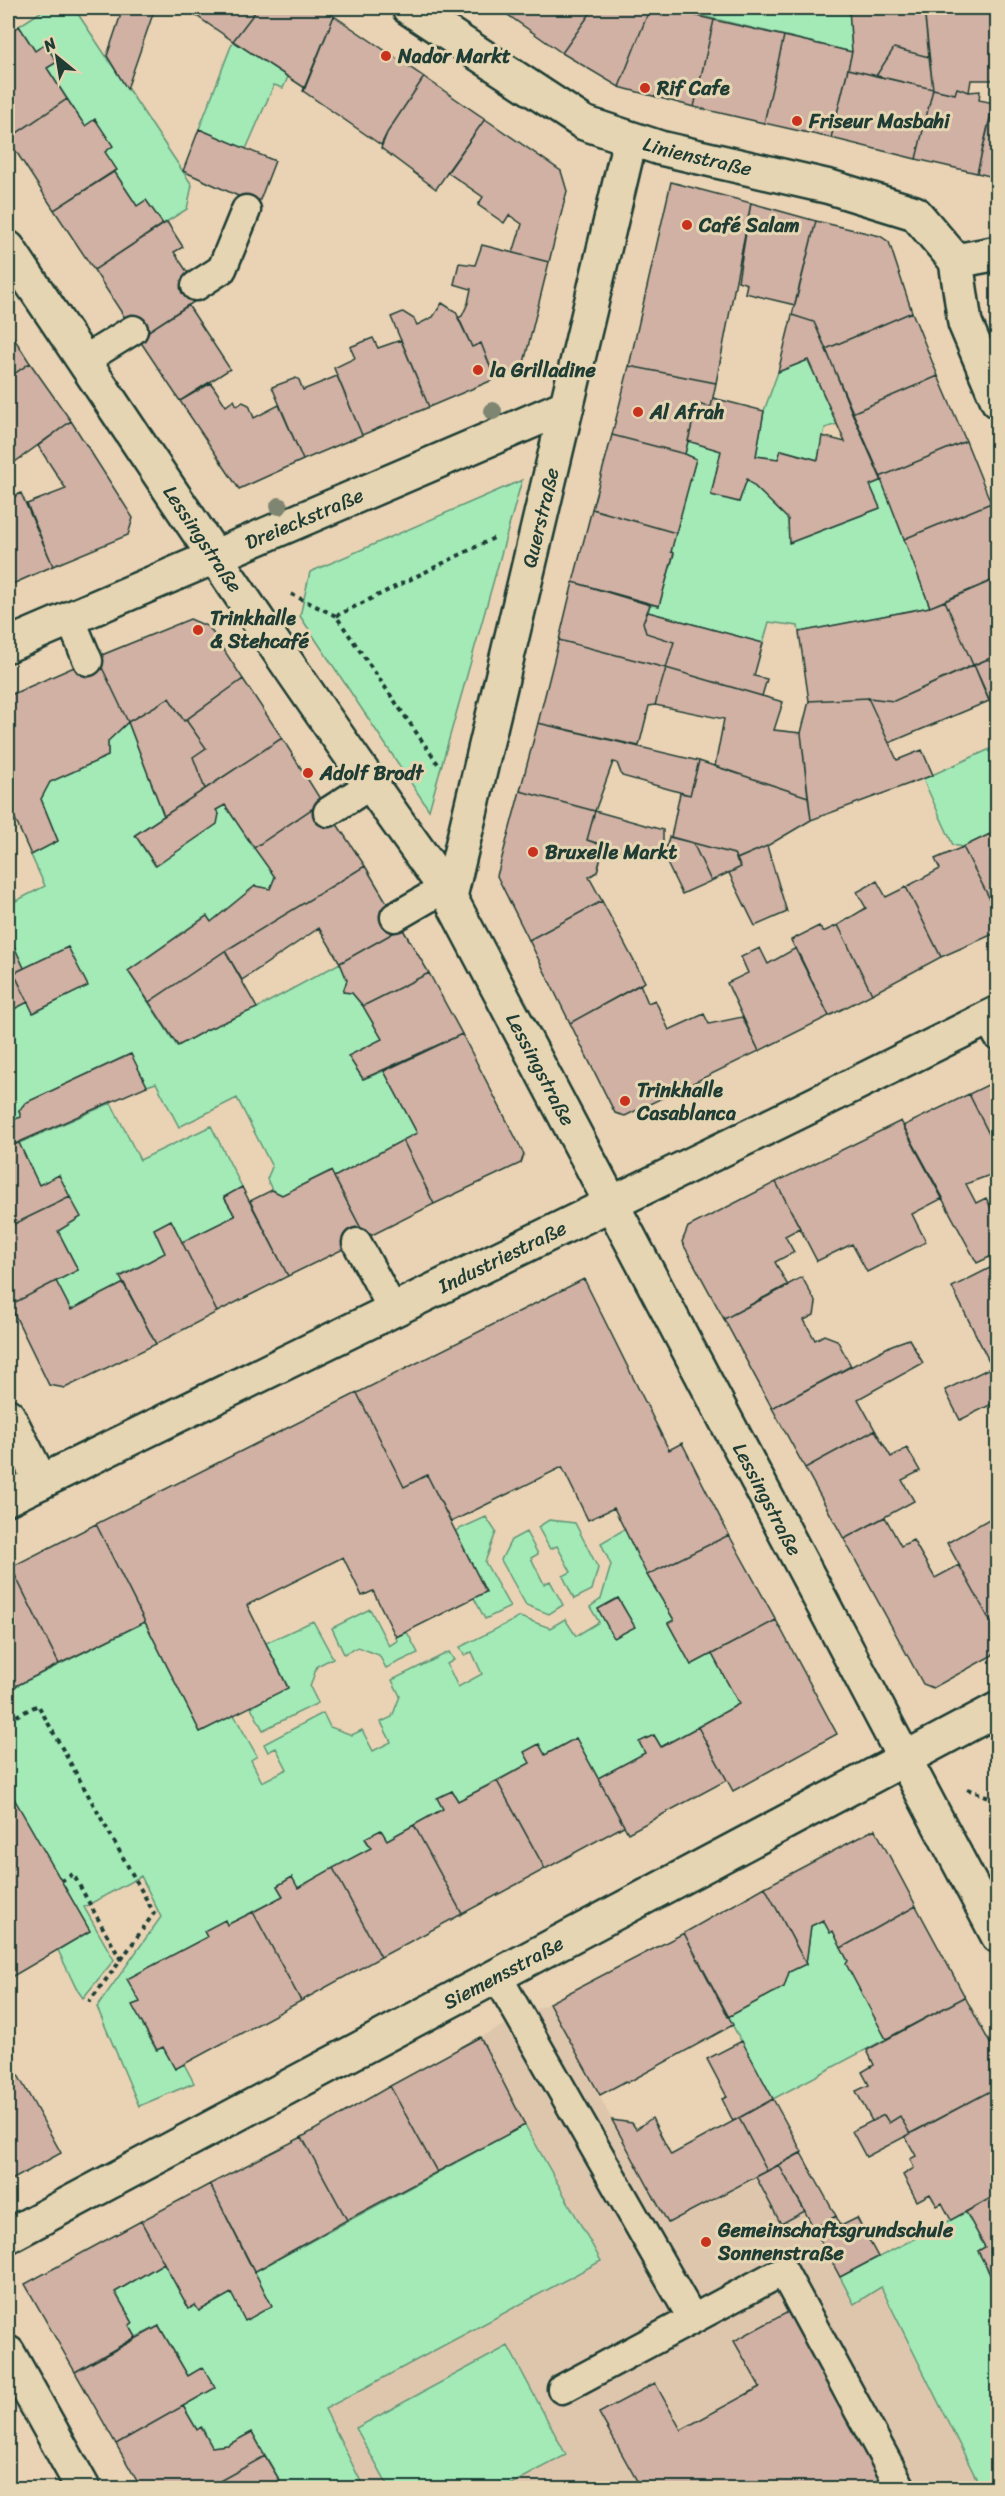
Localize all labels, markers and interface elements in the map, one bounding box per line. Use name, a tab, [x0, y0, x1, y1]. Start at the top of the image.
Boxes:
north arrow	[27, 27, 87, 87]
text: N	[37, 29, 63, 60]
place label: Nador Markt	[397, 39, 511, 74]
marker: Nador Markt	[379, 49, 393, 63]
place label: Rif Cafe	[656, 71, 730, 106]
marker: Rif Cafe	[638, 81, 652, 95]
place label: Friseur Masbahi	[808, 104, 951, 139]
marker: Friseur Masbahi	[790, 114, 804, 128]
street label: Linienstraße	[638, 127, 755, 187]
place label: Café Salam	[698, 208, 800, 243]
marker: Café Salam	[680, 218, 694, 232]
place label: la Grilladine	[489, 353, 596, 388]
marker: la Grilladine	[471, 363, 485, 377]
place label: Al Afrah	[649, 395, 725, 430]
marker: Al Afrah	[631, 405, 645, 419]
street label: Querstraße	[512, 464, 570, 571]
street label: Lessingstraße	[153, 478, 252, 600]
street label: Dreieckstraße	[239, 478, 369, 560]
place label: Trinkhalle & Stehcafé	[210, 601, 310, 659]
marker: Trinkhalle & Stehcafé	[191, 623, 205, 637]
place label: Adolf Brodt	[319, 756, 425, 791]
marker: Adolf Brodt	[301, 766, 315, 780]
place label: Bruxelle Markt	[545, 835, 677, 870]
marker: Bruxelle Markt	[526, 845, 540, 859]
street label: Lessingstraße	[496, 1007, 585, 1133]
place label: Trinkhalle Casablanca	[636, 1073, 736, 1131]
marker: Trinkhalle Casablanca	[618, 1094, 632, 1108]
street label: Industriestraße	[431, 1211, 573, 1304]
street label: Lessingstraße	[723, 1436, 811, 1562]
street label: Siemensstraße	[437, 1926, 570, 2019]
place label: Gemeinschaftsgrundschule Sonnenstraße	[717, 2213, 954, 2271]
marker: Gemeinschaftsgrundschule Sonnenstraße	[699, 2235, 713, 2249]

